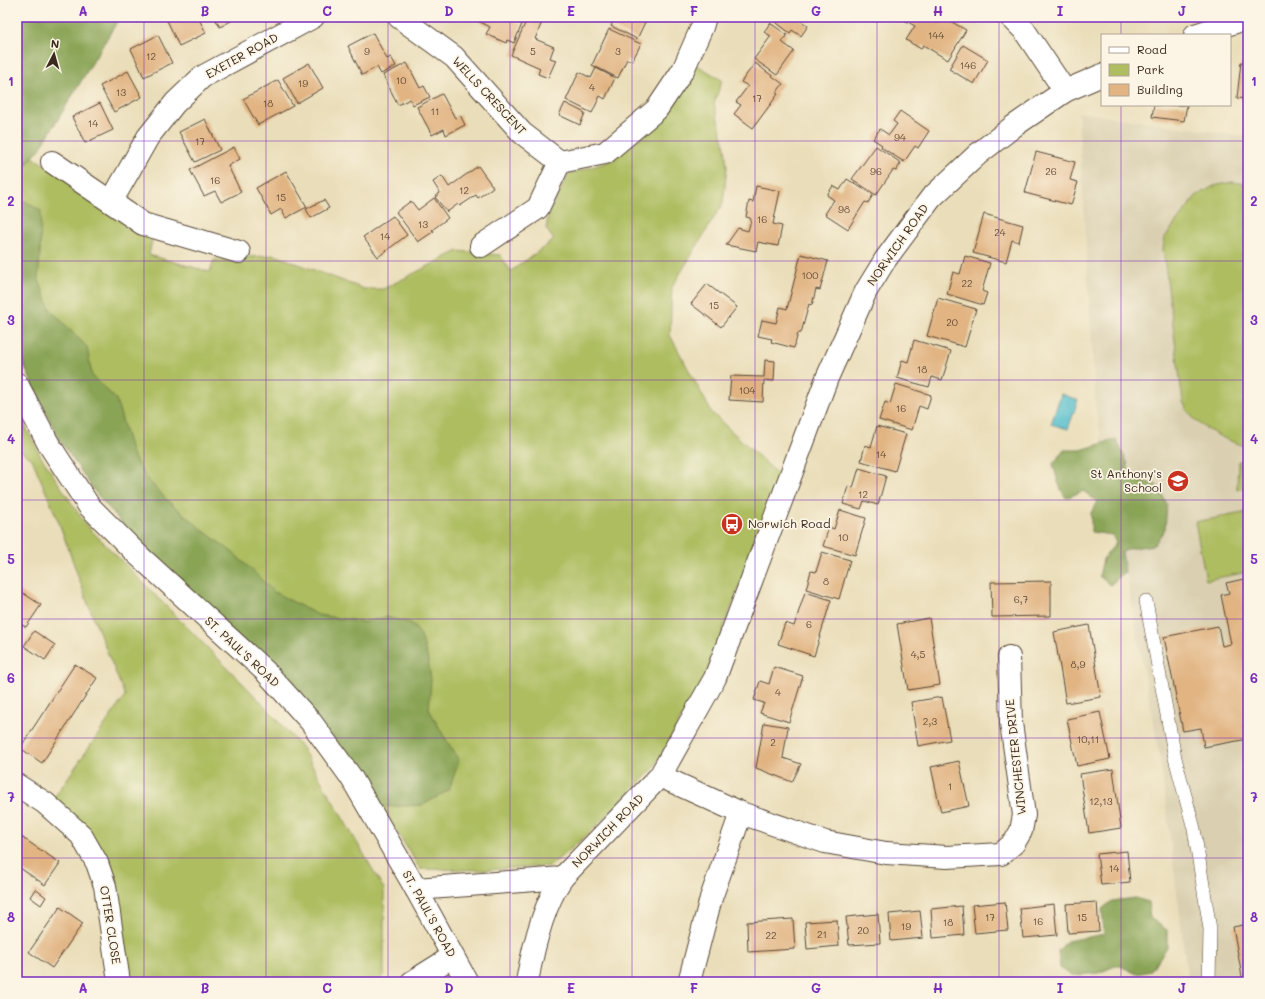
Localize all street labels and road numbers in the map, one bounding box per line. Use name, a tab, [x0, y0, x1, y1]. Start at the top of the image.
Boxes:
street label: EXETER ROAD	[202, 29, 281, 82]
street label: WELLS CRESCENT	[449, 53, 530, 138]
street label: NORWICH ROAD	[863, 200, 931, 289]
street label: ST. PAUL'S ROAD	[202, 612, 284, 690]
street label: WINCHESTER DRIVE	[1001, 698, 1029, 816]
street label: NORWICH ROAD	[568, 790, 647, 871]
street label: ST. PAUL'S ROAD	[399, 867, 460, 960]
street label: OTTER CLOSE	[97, 884, 125, 965]

